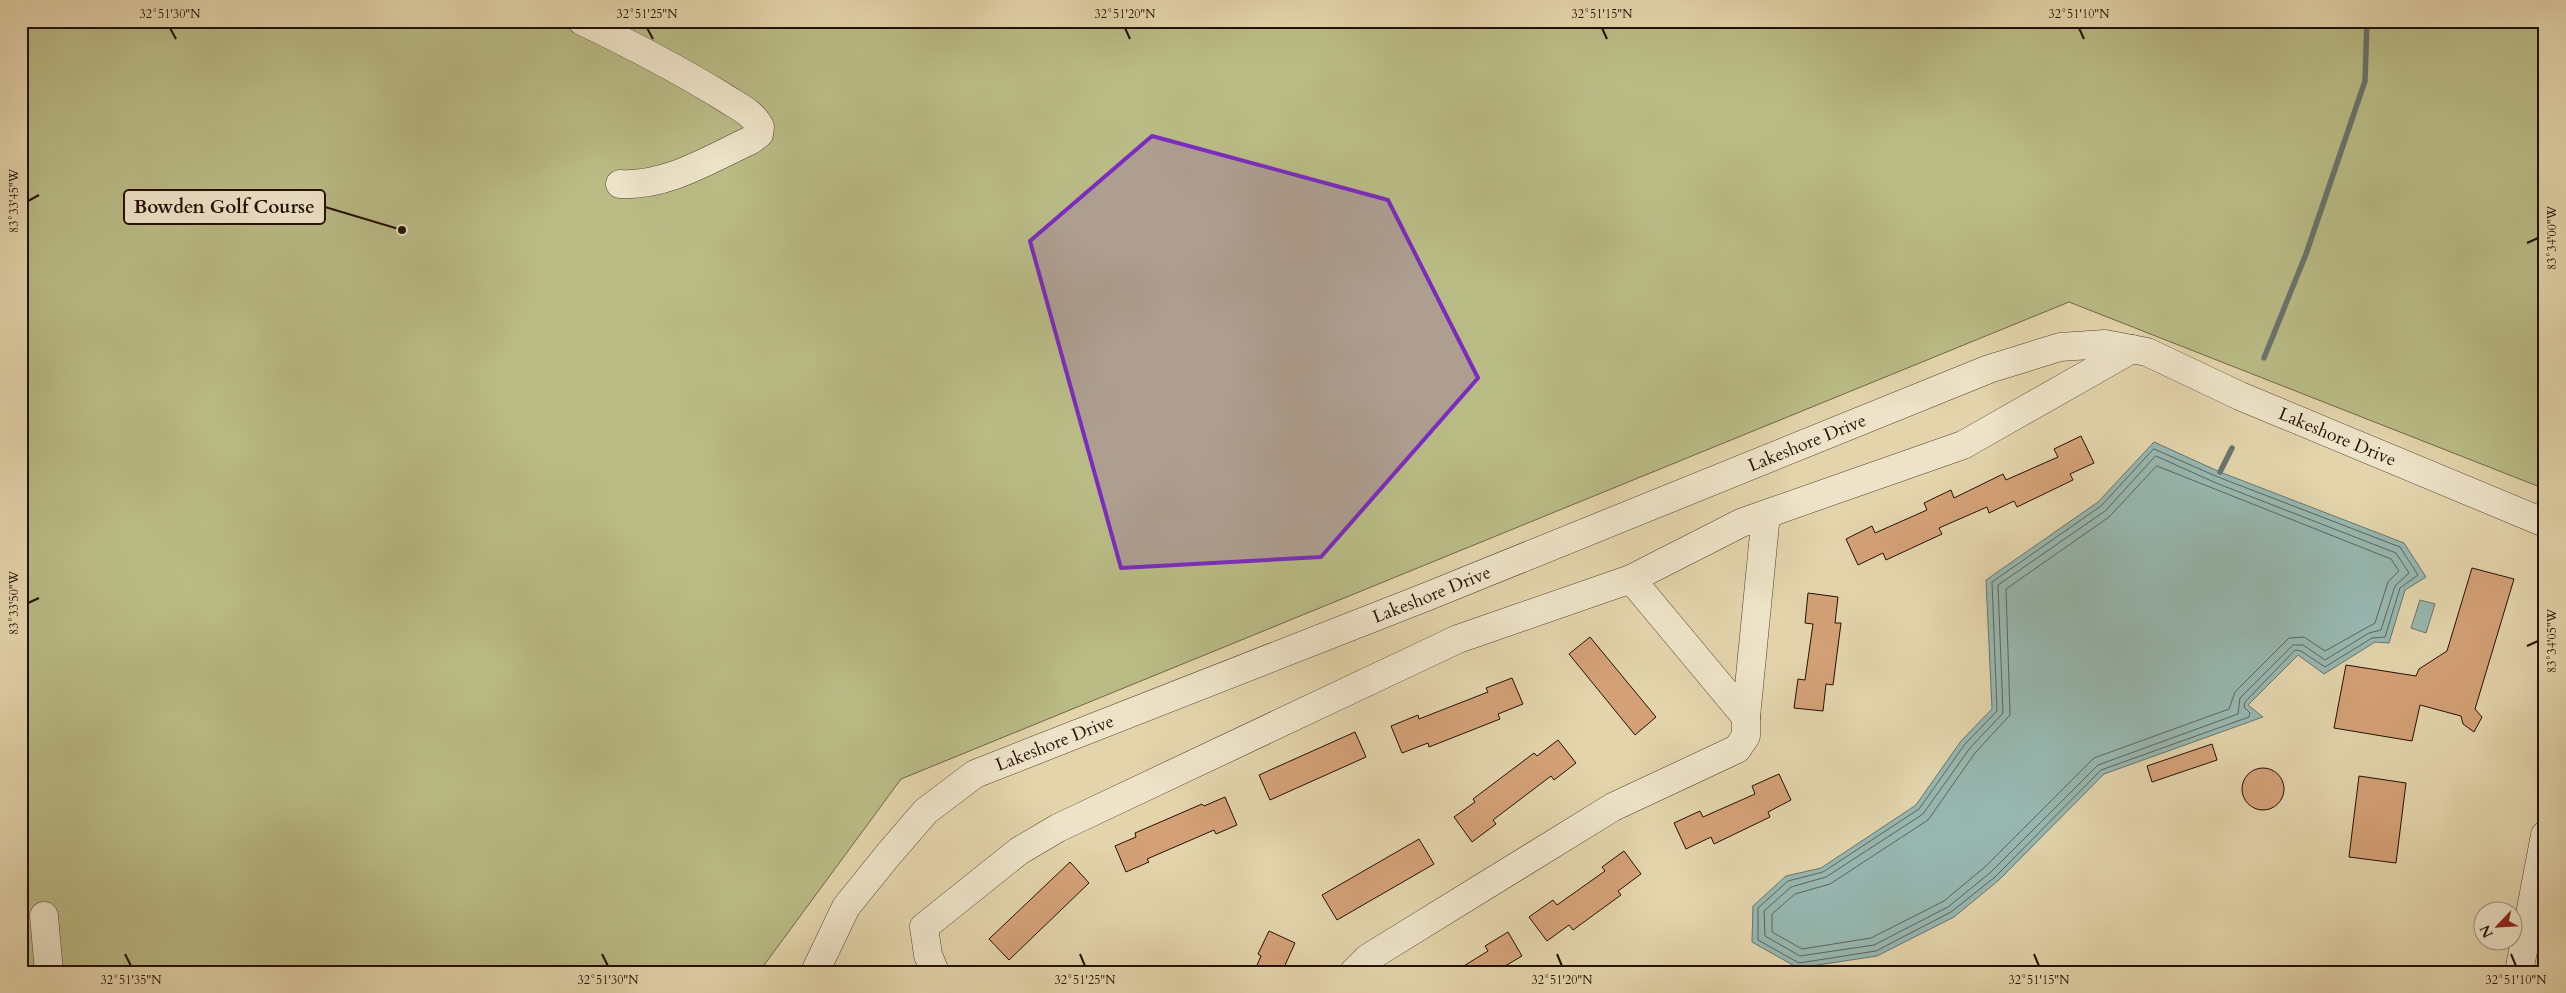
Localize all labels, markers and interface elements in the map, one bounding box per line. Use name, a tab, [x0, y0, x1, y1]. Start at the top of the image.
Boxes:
text: 32°51'30"N	[140, 6, 201, 22]
text: 32°51'25"N	[617, 6, 678, 22]
text: 32°51'20"N	[1095, 6, 1156, 22]
text: 32°51'15"N	[1572, 6, 1633, 22]
text: 32°51'10"N	[2049, 6, 2110, 22]
text: 83°33'45"W	[6, 168, 22, 233]
callout: Bowden Golf Course	[124, 190, 325, 224]
text: Bowden Golf Course	[133, 194, 315, 220]
text: 83°34'00"W	[2544, 205, 2560, 270]
street label: Lakeshore Drive	[2275, 401, 2400, 473]
street label: Lakeshore Drive	[1744, 408, 1870, 478]
street label: Lakeshore Drive	[1369, 560, 1495, 630]
text: 83°33'50"W	[6, 570, 22, 635]
text: 83°34'05"W	[2544, 608, 2560, 673]
street label: Lakeshore Drive	[992, 709, 1118, 778]
north arrow	[2474, 900, 2524, 950]
text: N	[2475, 922, 2498, 941]
text: 32°51'35"N	[101, 972, 162, 988]
text: 32°51'30"N	[578, 972, 639, 988]
text: 32°51'25"N	[1055, 972, 1116, 988]
text: 32°51'20"N	[1532, 972, 1593, 988]
text: 32°51'15"N	[2009, 972, 2070, 988]
text: 32°51'10"N	[2486, 972, 2547, 988]

